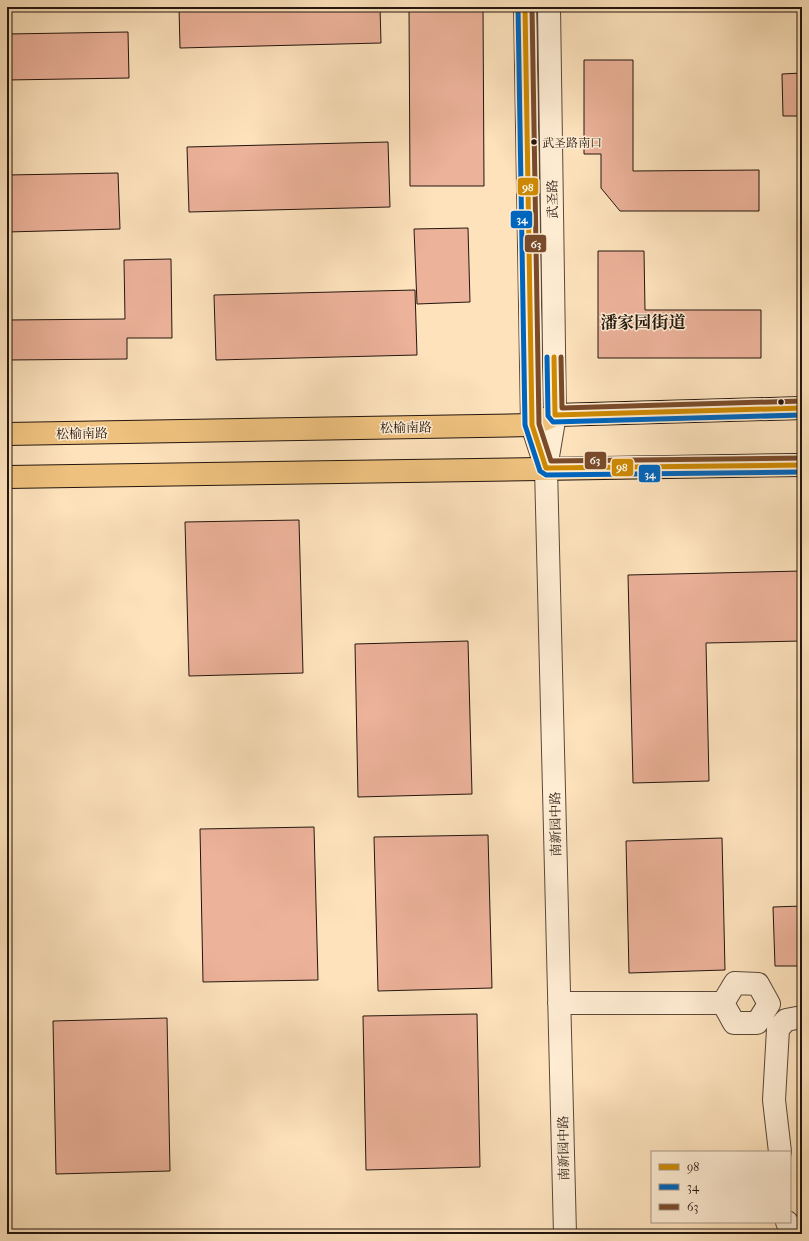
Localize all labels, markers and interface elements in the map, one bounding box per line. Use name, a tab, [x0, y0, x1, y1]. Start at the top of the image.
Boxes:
place label: 武圣路南口	[542, 136, 602, 150]
marker: 武圣路南口	[529, 137, 539, 147]
line badge: 98	[517, 177, 539, 196]
street label: 武圣路	[545, 179, 560, 219]
text: 98	[521, 181, 534, 194]
line badge: 34	[510, 210, 533, 229]
text: 34	[516, 213, 528, 226]
line badge: 63	[524, 234, 547, 253]
text: 63	[531, 238, 542, 251]
district label: 潘家园街道	[601, 312, 686, 332]
unlabelled marker	[776, 397, 786, 407]
street label: 松榆南路	[380, 420, 432, 435]
street label: 松榆南路	[56, 426, 108, 441]
line badge: 63	[584, 451, 607, 470]
text: 63	[590, 454, 601, 467]
line badge: 98	[611, 458, 634, 477]
text: 98	[615, 461, 628, 474]
line badge: 34	[638, 464, 661, 483]
text: 34	[644, 468, 656, 481]
street label: 南新园中路	[547, 791, 564, 857]
street label: 南新园中路	[555, 1115, 572, 1181]
legend	[651, 1151, 791, 1223]
text: 98	[687, 1160, 699, 1174]
text: 34	[687, 1180, 700, 1194]
text: 63	[687, 1200, 698, 1214]

